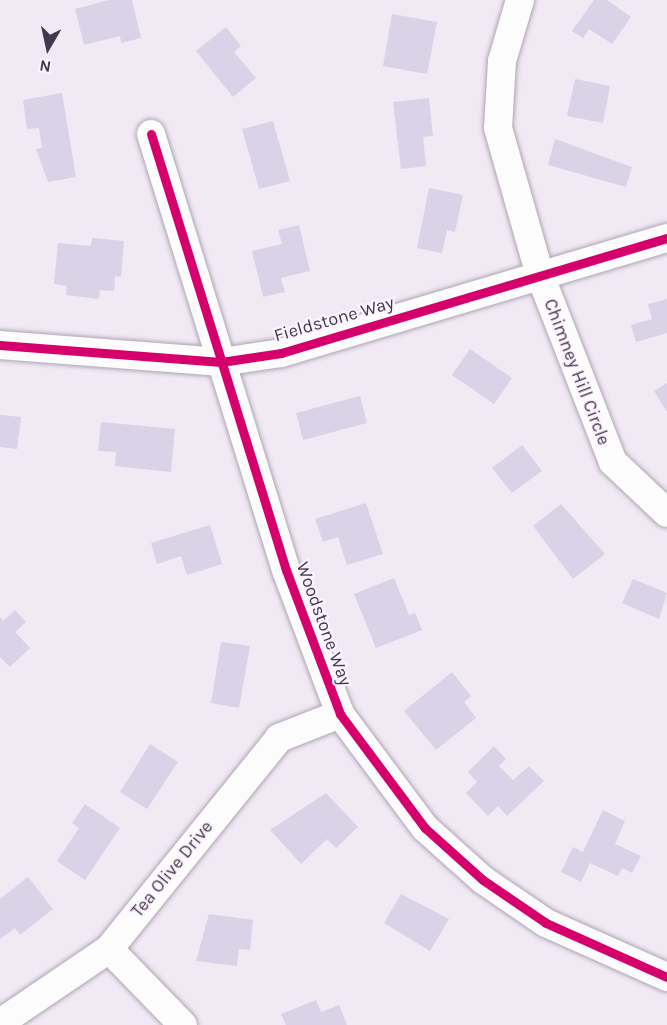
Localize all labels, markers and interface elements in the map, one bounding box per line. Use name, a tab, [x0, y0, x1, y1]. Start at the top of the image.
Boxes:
north arrow	[18, 18, 78, 78]
text: N	[38, 56, 52, 77]
street label: Fieldstone Way	[271, 292, 397, 346]
street label: Chimney Hill Circle	[539, 296, 615, 448]
street label: Woodstone Way	[292, 559, 356, 689]
street label: Tea Olive Drive	[127, 816, 217, 922]

